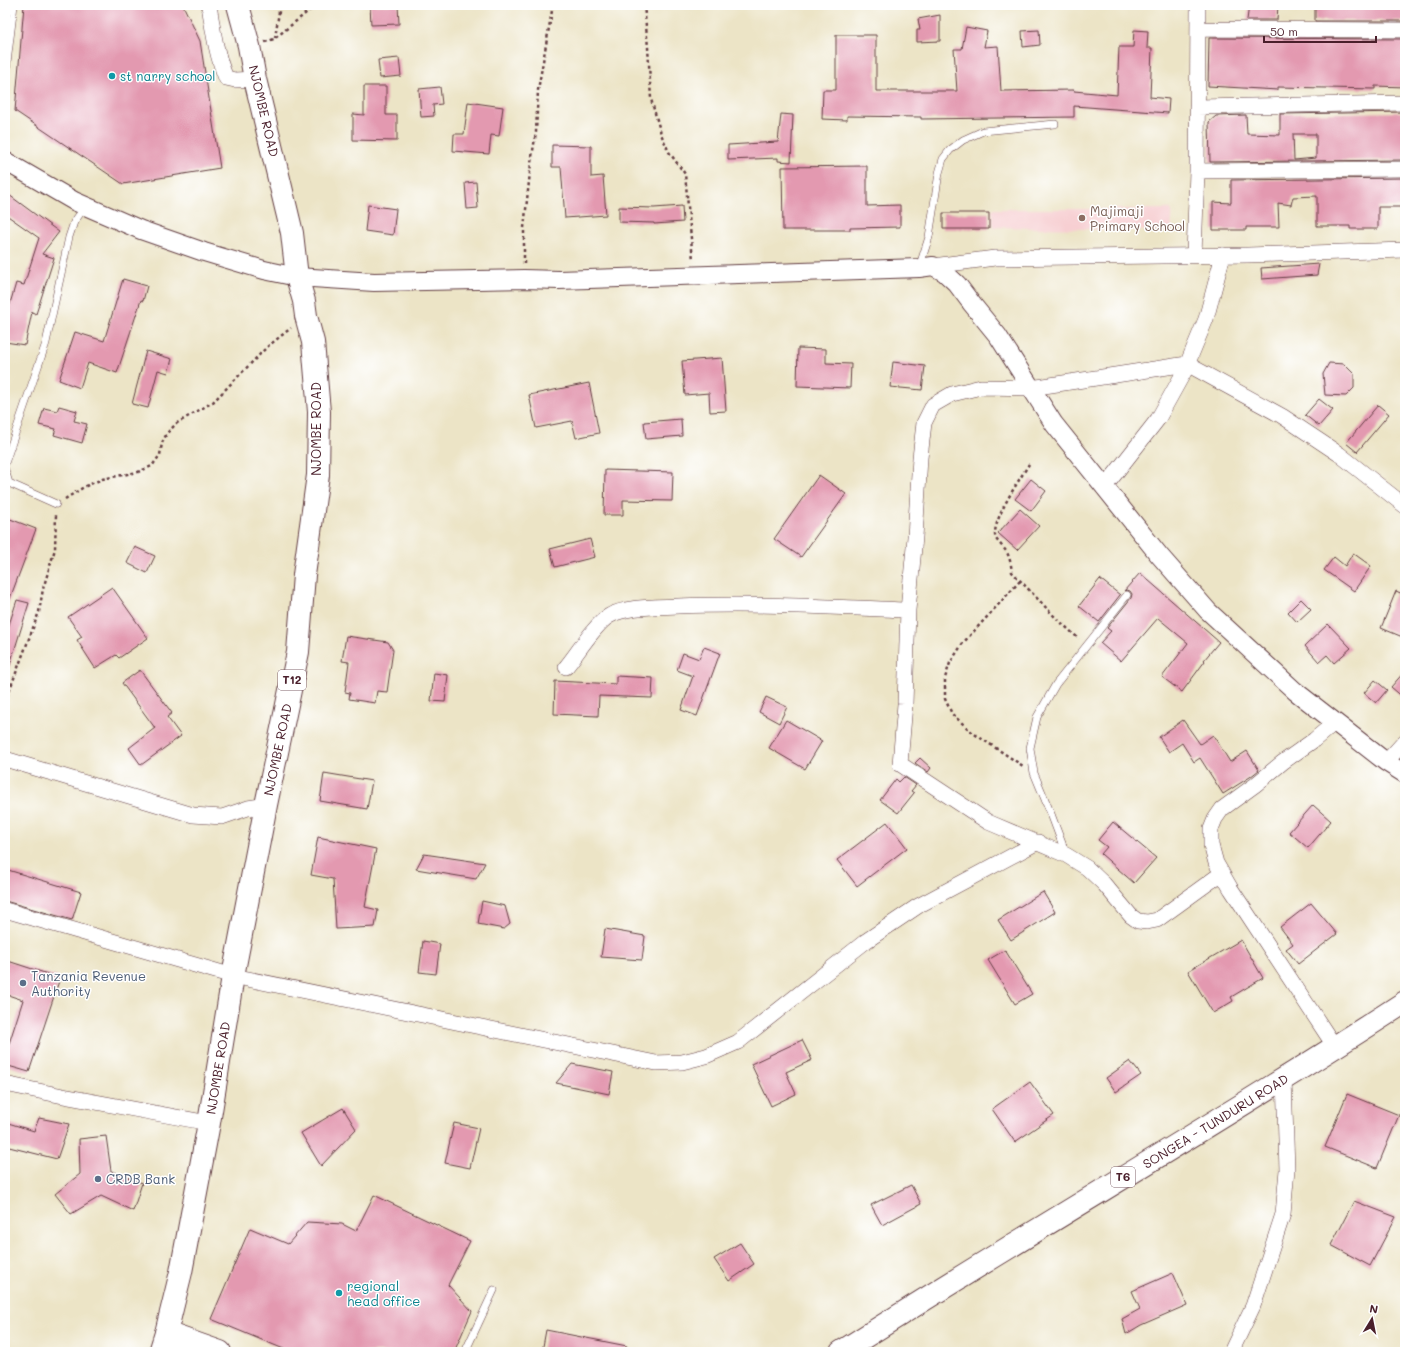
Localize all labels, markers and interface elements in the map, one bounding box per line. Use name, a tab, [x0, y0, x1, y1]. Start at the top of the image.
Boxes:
scale bar	[1264, 18, 1376, 44]
text: 50 m	[1270, 23, 1298, 39]
street label: NJOMBE ROAD	[246, 63, 283, 158]
place label: st narry school	[120, 67, 215, 84]
marker: st narry school	[107, 71, 117, 81]
place label: Majimaji Primary School	[1090, 202, 1185, 234]
marker: Majimaji Primary School	[1077, 213, 1087, 223]
street label: NJOMBE ROAD	[307, 382, 324, 476]
road number: T12	[278, 670, 306, 690]
street label: NJOMBE ROAD	[259, 702, 295, 797]
place label: Tanzania Revenue Authority	[31, 967, 146, 999]
marker: Tanzania Revenue Authority	[18, 978, 28, 988]
street label: NJOMBE ROAD	[202, 1020, 233, 1116]
street label: SONGEA - TUNDURU ROAD	[1139, 1069, 1291, 1172]
road number: T6	[1111, 1167, 1135, 1187]
place label: CRDB Bank	[106, 1170, 175, 1187]
marker: CRDB Bank	[93, 1174, 103, 1184]
place label: regional head office	[347, 1277, 420, 1309]
marker: regional head office	[334, 1288, 344, 1298]
north arrow	[1352, 1299, 1392, 1339]
text: N	[1368, 1301, 1379, 1317]

